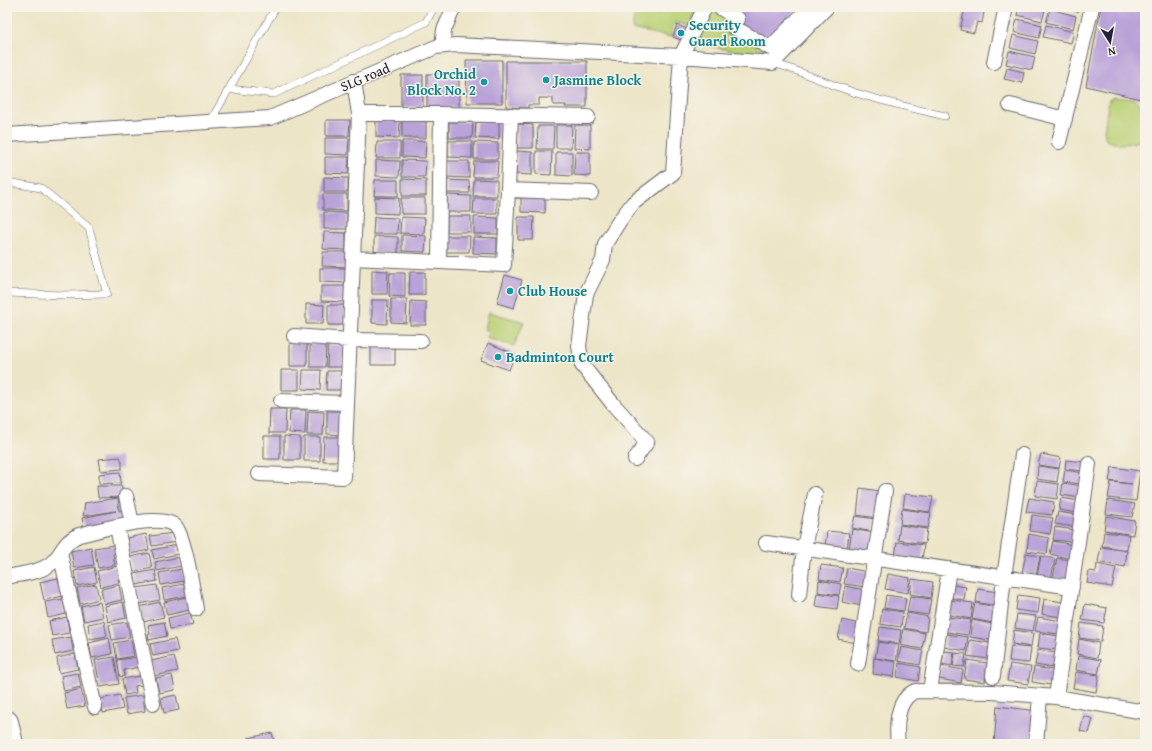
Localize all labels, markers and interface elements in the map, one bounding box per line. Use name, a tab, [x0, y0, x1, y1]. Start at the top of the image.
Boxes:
place label: Security Guard Room	[689, 15, 766, 51]
north arrow	[1090, 22, 1130, 62]
marker: Security Guard Room	[676, 28, 686, 38]
text: N	[1106, 43, 1117, 60]
street label: SLG road	[337, 57, 393, 96]
place label: Orchid Block No. 2	[407, 64, 476, 100]
place label: Jasmine Block	[552, 70, 642, 90]
marker: Jasmine Block	[541, 75, 551, 85]
marker: Orchid Block No. 2	[479, 77, 489, 87]
place label: Club House	[518, 281, 587, 301]
marker: Club House	[505, 286, 515, 296]
place label: Badminton Court	[506, 347, 614, 367]
marker: Badminton Court	[493, 352, 503, 362]

